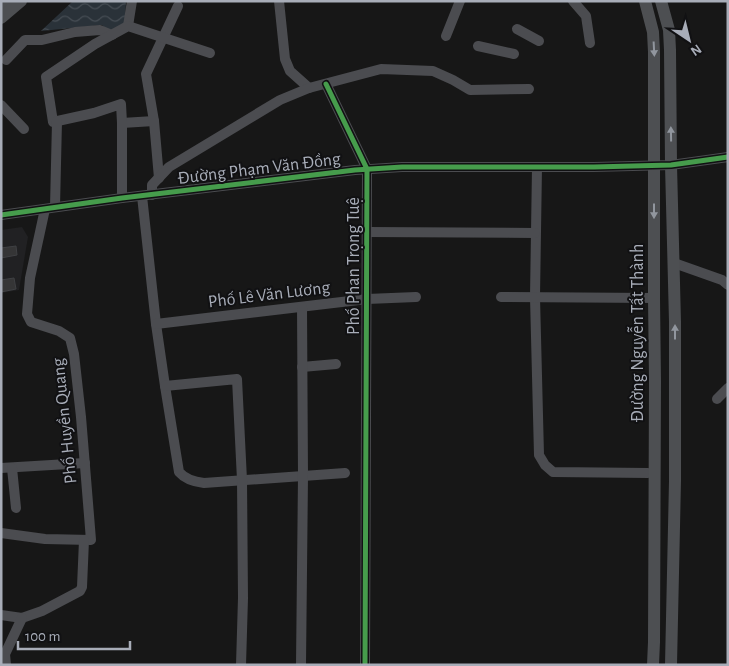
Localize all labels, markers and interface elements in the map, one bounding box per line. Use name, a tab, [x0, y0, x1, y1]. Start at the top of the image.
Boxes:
north arrow	[664, 15, 714, 65]
one-way arrow	[650, 41, 658, 57]
text: N	[688, 41, 704, 58]
one-way arrow	[667, 126, 675, 142]
street label: Đường Phạm Văn Đồng	[176, 149, 342, 188]
street label: Phố Phan Trọng Tuệ	[344, 197, 363, 335]
one-way arrow	[650, 203, 658, 219]
street label: Đường Nguyễn Tất Thành	[627, 244, 647, 422]
street label: Phố Lê Văn Lương	[207, 278, 331, 311]
one-way arrow	[671, 323, 679, 339]
street label: Phố Huyền Quang	[48, 357, 81, 485]
scale bar	[18, 618, 130, 650]
text: 100 m	[25, 629, 60, 644]

